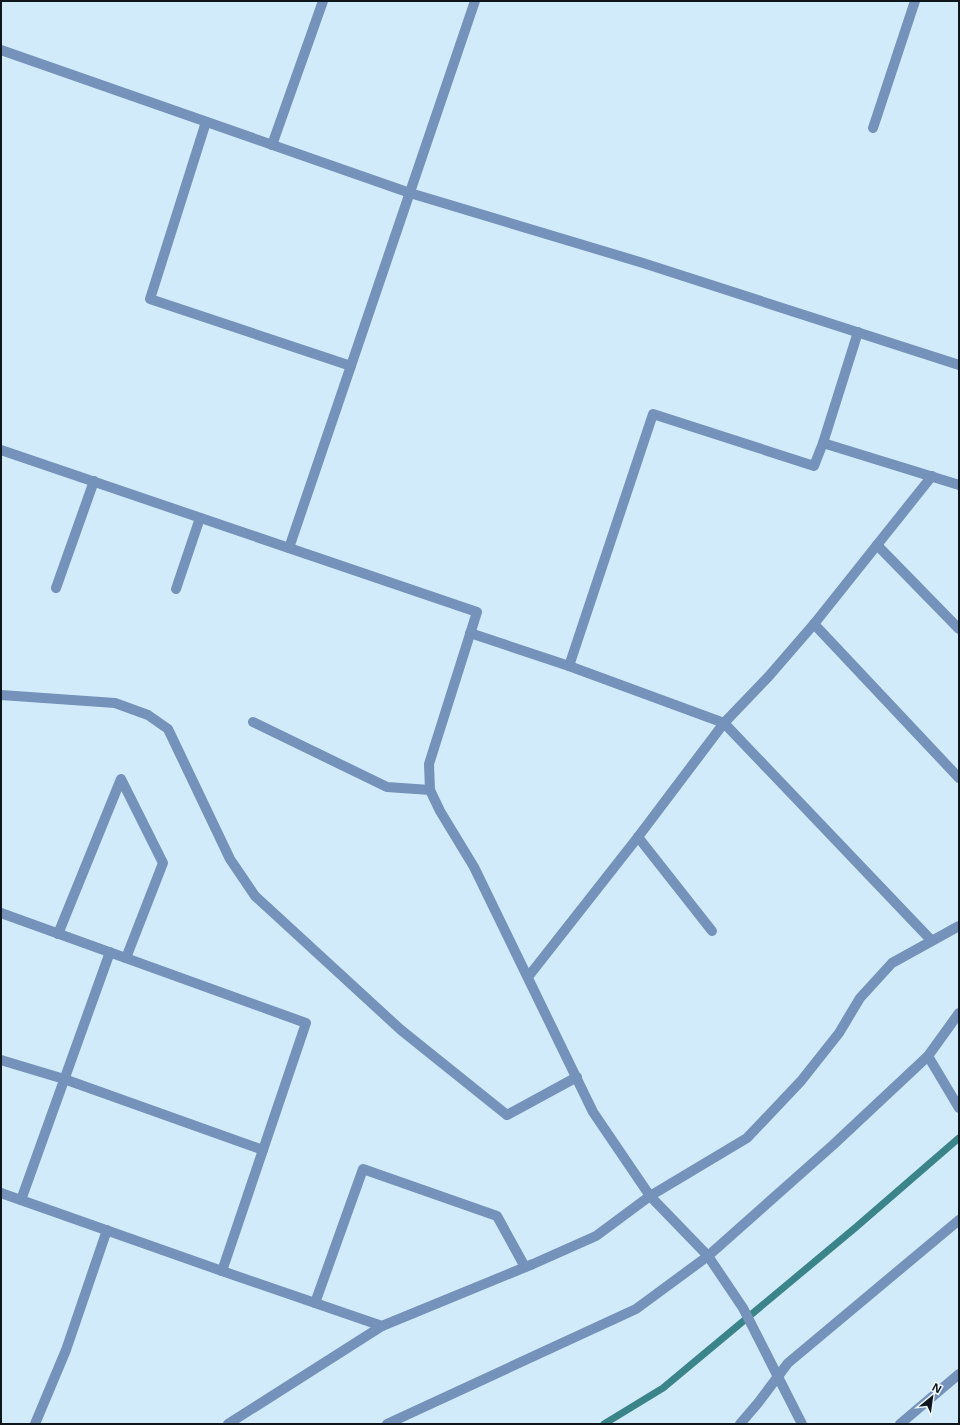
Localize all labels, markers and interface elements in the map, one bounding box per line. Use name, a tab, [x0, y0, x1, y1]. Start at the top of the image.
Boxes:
north arrow	[912, 1377, 952, 1417]
text: N	[930, 1379, 945, 1397]

